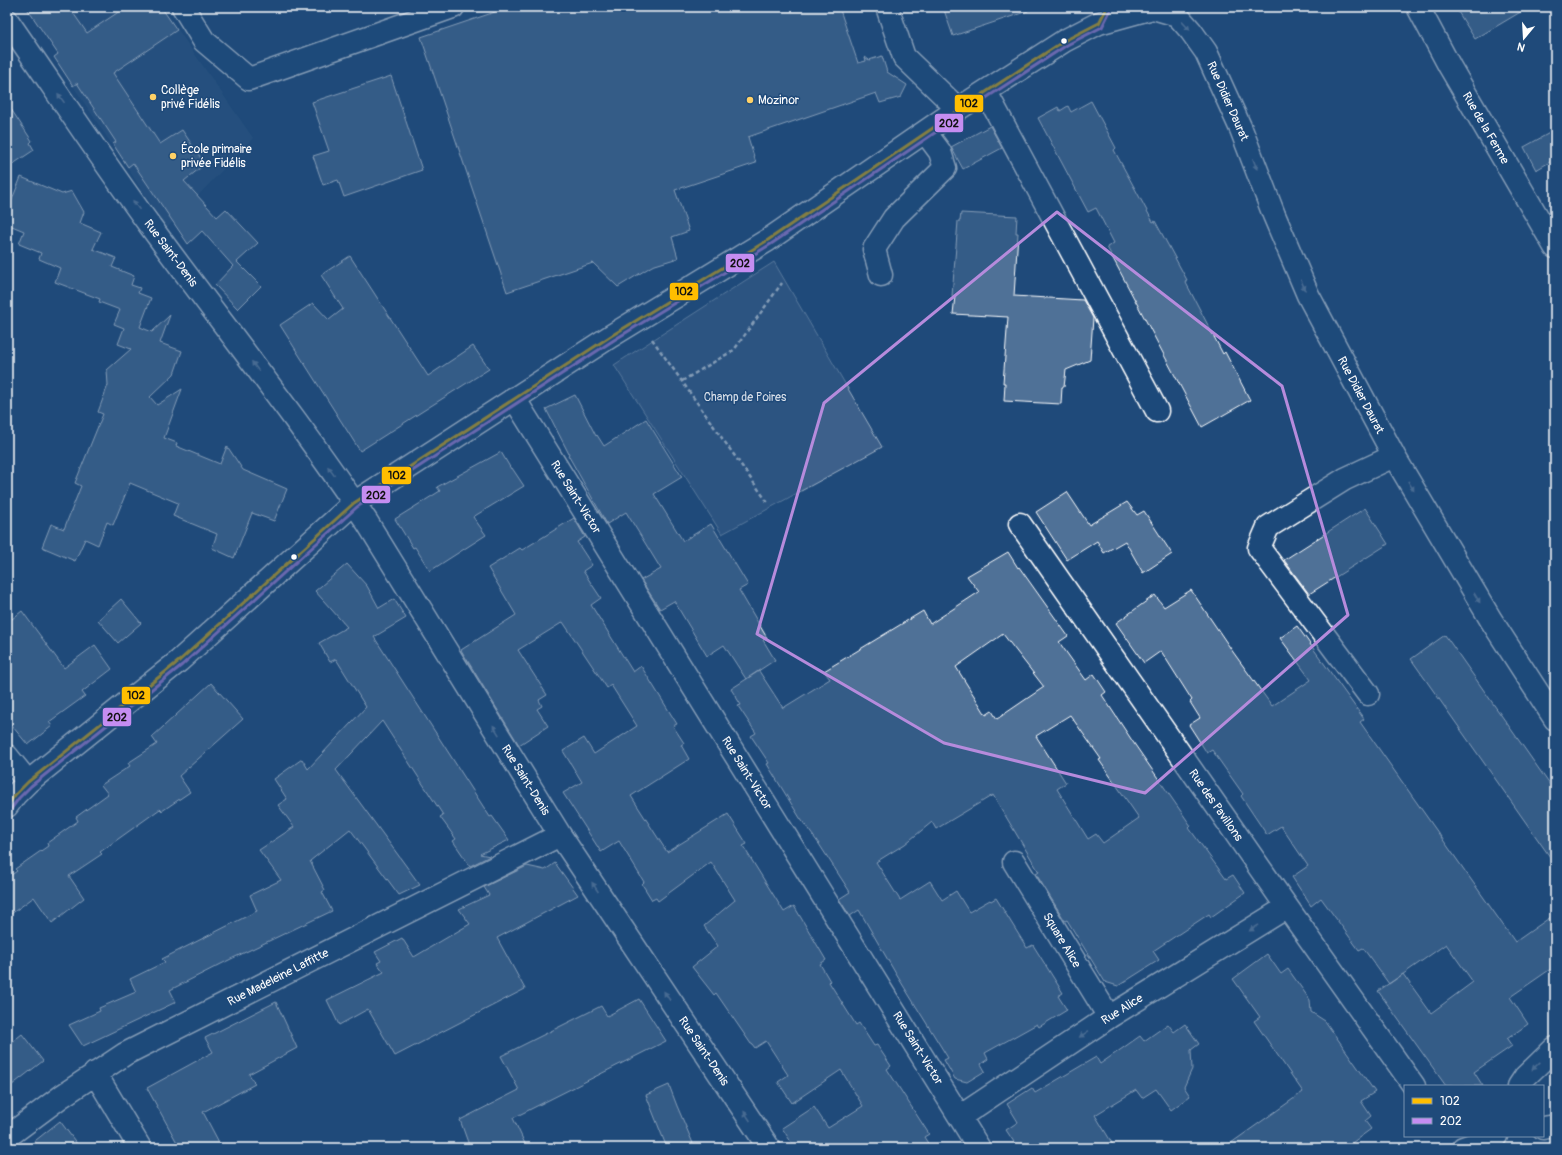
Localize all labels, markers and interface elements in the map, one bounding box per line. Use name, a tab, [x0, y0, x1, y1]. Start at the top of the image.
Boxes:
north arrow	[1504, 18, 1544, 58]
one-way arrow	[1181, 21, 1190, 30]
unlabelled marker	[1059, 36, 1069, 46]
text: N	[1515, 40, 1527, 54]
street label: Rue Didier Daurat	[1203, 59, 1252, 143]
place label: Collège privé Fidélis	[161, 83, 220, 112]
street label: Rue de la Ferme	[1459, 90, 1512, 167]
marker: Collège privé Fidélis	[148, 92, 158, 102]
one-way arrow	[57, 93, 65, 104]
place label: Mozinor	[758, 93, 800, 108]
line badge: 102	[954, 94, 984, 113]
marker: Mozinor	[745, 95, 755, 105]
text: 102	[960, 97, 978, 110]
line badge: 202	[934, 113, 964, 133]
text: 202	[939, 117, 959, 130]
place label: École primaire privée Fidélis	[181, 141, 252, 171]
marker: École primaire privée Fidélis	[168, 151, 178, 161]
one-way arrow	[1252, 159, 1258, 171]
one-way arrow	[132, 200, 140, 210]
street label: Rue Saint-Denis	[140, 217, 201, 290]
line badge: 202	[725, 253, 755, 273]
text: 202	[730, 257, 750, 270]
one-way arrow	[1300, 279, 1307, 291]
line badge: 102	[669, 282, 699, 301]
text: 102	[675, 285, 693, 298]
street label: Rue Didier Daurat	[1334, 354, 1387, 437]
one-way arrow	[251, 360, 259, 371]
park label: Champ de Poires	[704, 390, 787, 405]
street label: Rue Saint-Victor	[547, 458, 604, 537]
one-way arrow	[327, 465, 335, 476]
line badge: 102	[381, 466, 412, 485]
text: 102	[388, 469, 406, 482]
one-way arrow	[1408, 480, 1415, 492]
line badge: 202	[361, 485, 391, 504]
text: 202	[366, 489, 386, 502]
unlabelled marker	[289, 552, 299, 562]
one-way arrow	[1474, 592, 1481, 604]
line badge: 102	[121, 686, 151, 705]
text: 102	[127, 689, 145, 702]
line badge: 202	[102, 707, 132, 727]
text: 202	[107, 711, 127, 724]
one-way arrow	[492, 725, 499, 736]
street label: Rue Saint-Victor	[718, 734, 775, 813]
street label: Rue Saint-Denis	[498, 742, 554, 819]
street label: Rue des Pavillons	[1185, 766, 1246, 845]
one-way arrow	[591, 882, 599, 893]
street label: Square Alice	[1039, 910, 1084, 971]
one-way arrow	[1248, 924, 1260, 931]
street label: Rue Madeleine Laffitte	[225, 945, 331, 1009]
one-way arrow	[663, 991, 671, 1001]
street label: Rue Alice	[1099, 991, 1146, 1028]
street label: Rue Saint-Victor	[889, 1009, 946, 1088]
street label: Rue Saint-Denis	[675, 1014, 733, 1089]
one-way arrow	[1078, 1030, 1090, 1037]
one-way arrow	[1531, 1061, 1541, 1071]
legend	[1404, 1085, 1544, 1137]
text: 102	[1440, 1094, 1460, 1109]
one-way arrow	[743, 1110, 751, 1121]
text: 202	[1440, 1114, 1462, 1129]

